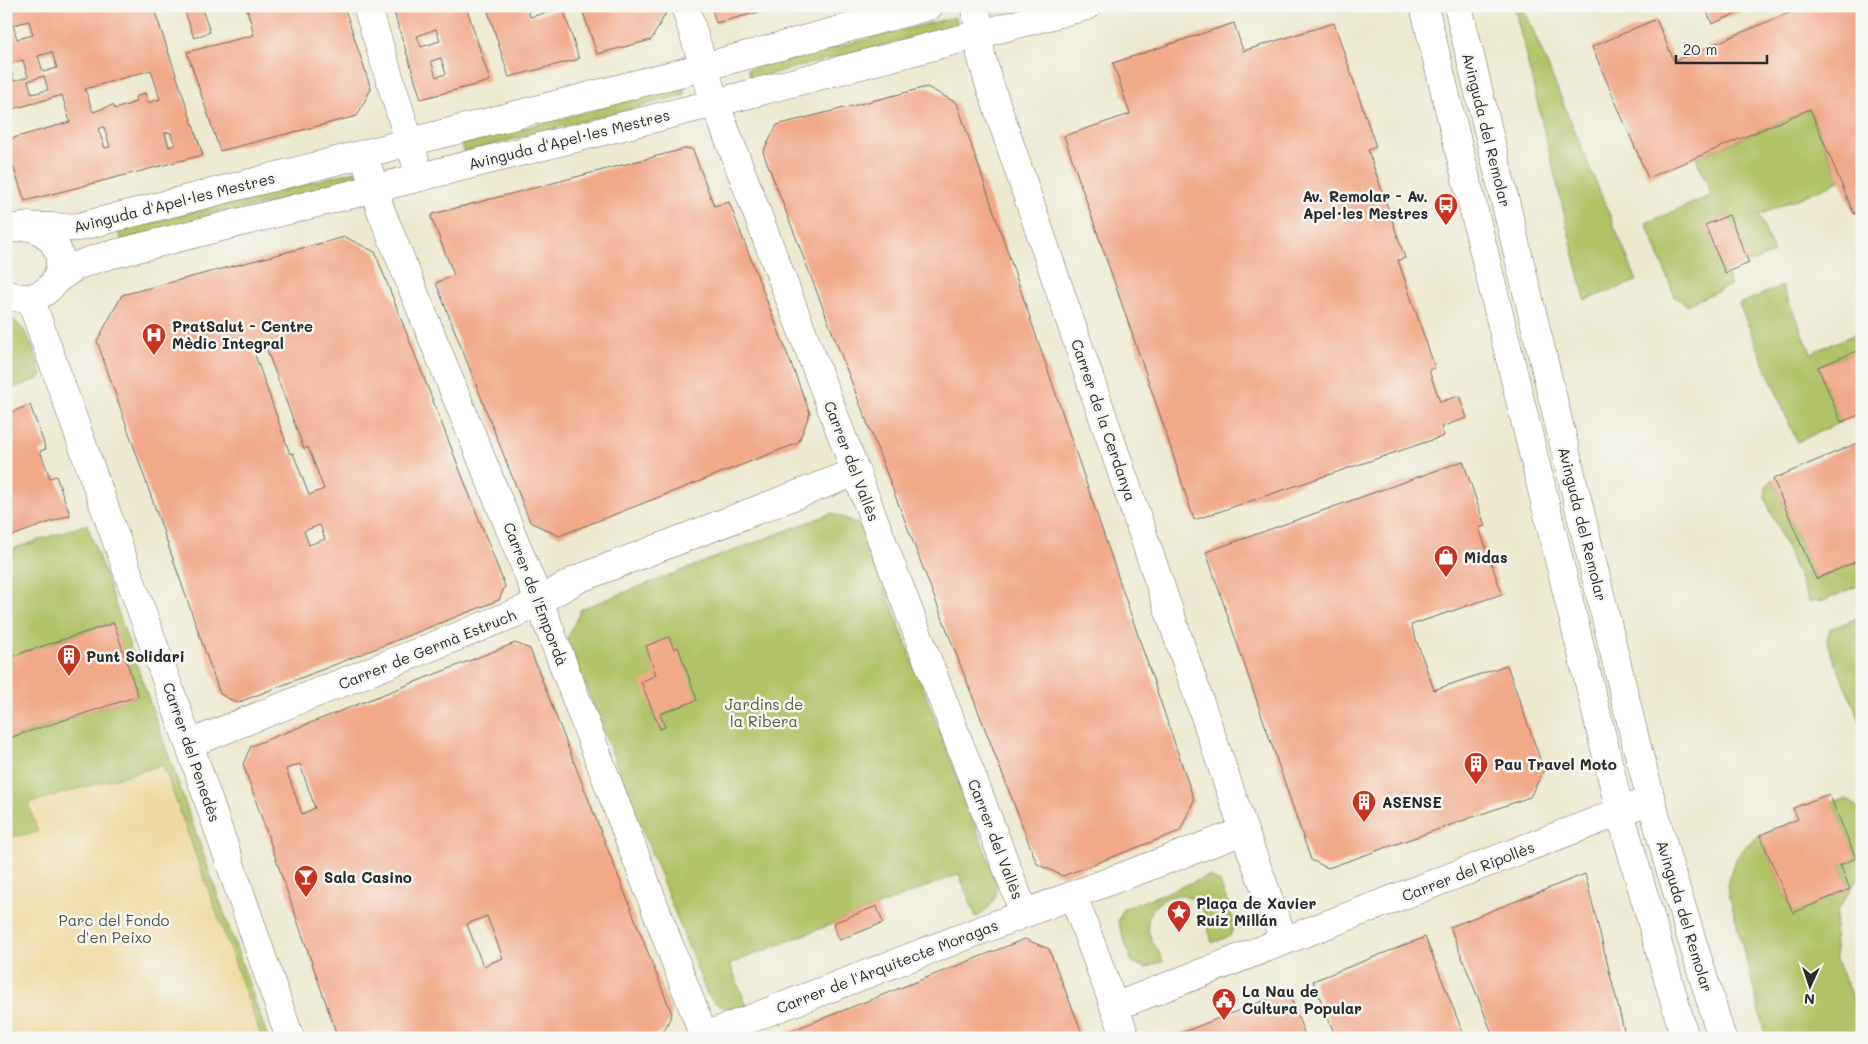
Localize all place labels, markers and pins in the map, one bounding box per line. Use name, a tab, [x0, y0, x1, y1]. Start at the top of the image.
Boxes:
place label: Av. Remolar - Av. Apel·les Mestres	[1302, 186, 1428, 223]
bus stop icon: Av. Remolar - Av. Apel·les Mestres	[1433, 192, 1459, 226]
place label: PratSalut - Centre Mèdic Integral	[172, 316, 313, 353]
hospital icon: PratSalut - Centre Mèdic Integral	[141, 322, 167, 356]
shop icon: Midas	[1433, 544, 1459, 578]
place label: Midas	[1464, 547, 1507, 567]
building icon: Punt Solidari	[56, 643, 82, 677]
place label: Punt Solidari	[86, 646, 185, 666]
building icon: Pau Travel Moto	[1463, 751, 1489, 785]
place label: Pau Travel Moto	[1494, 754, 1617, 774]
building icon: ASENSE	[1351, 789, 1377, 823]
place label: ASENSE	[1382, 792, 1442, 812]
bar icon: Sala Casino	[293, 864, 319, 898]
place label: Sala Casino	[324, 867, 412, 887]
place label: Plaça de Xavier Ruiz Millán	[1196, 893, 1317, 930]
place icon: Plaça de Xavier Ruiz Millán	[1166, 899, 1192, 933]
place label: La Nau de Cultura Popular	[1242, 981, 1362, 1018]
public building icon: La Nau de Cultura Popular	[1211, 987, 1237, 1021]

